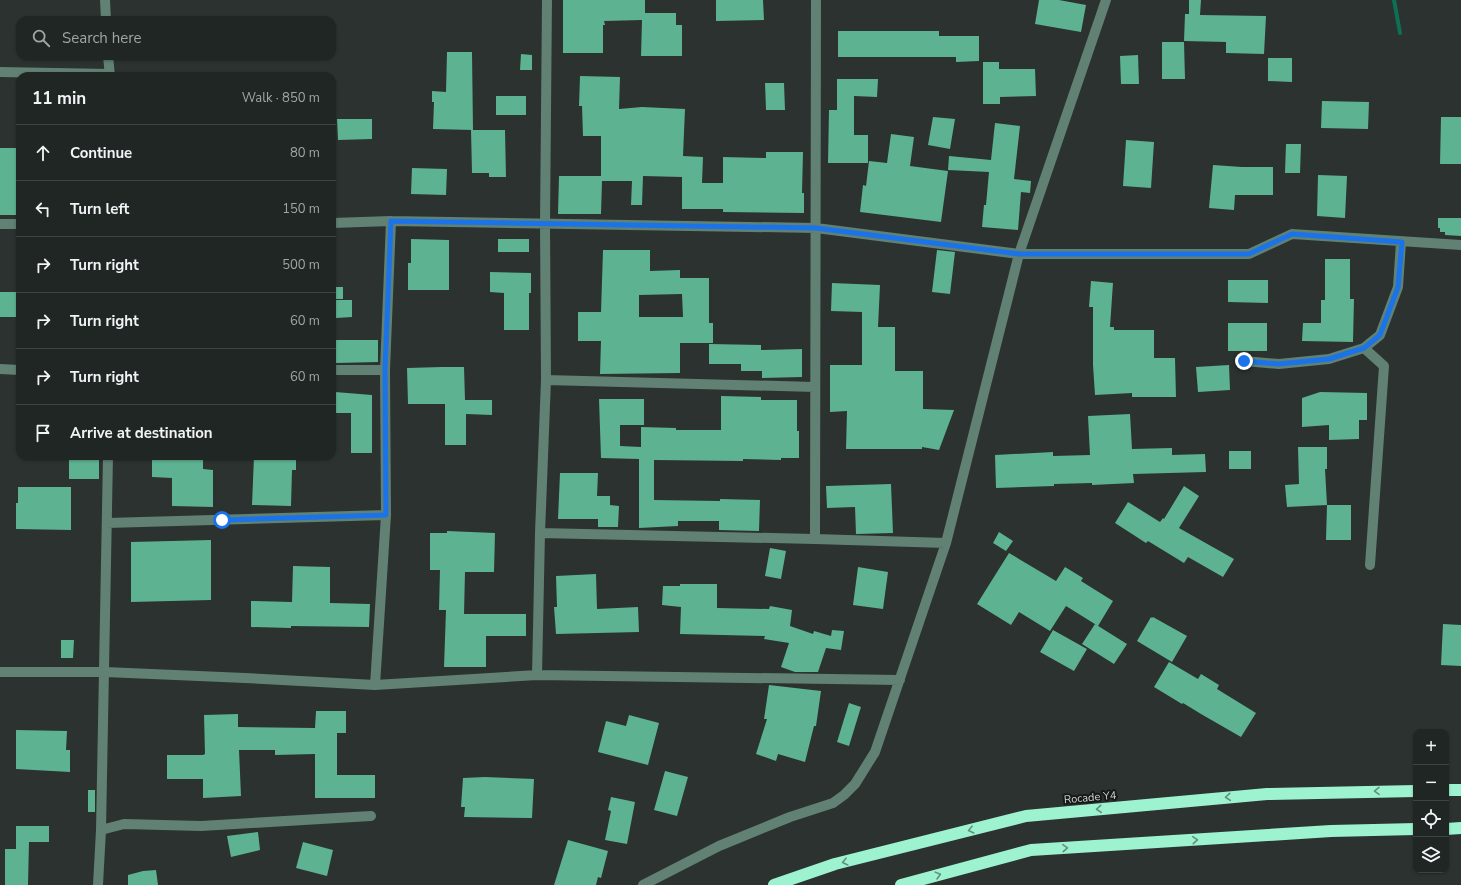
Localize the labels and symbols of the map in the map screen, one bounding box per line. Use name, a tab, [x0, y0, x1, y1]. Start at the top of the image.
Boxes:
route end	[1235, 352, 1253, 370]
route start	[213, 511, 231, 529]
one-way arrow	[1374, 787, 1380, 796]
street label: Rocade Y4	[1063, 788, 1117, 807]
one-way arrow	[1225, 793, 1231, 802]
one-way arrow	[1096, 805, 1102, 814]
one-way arrow	[967, 825, 974, 834]
one-way arrow	[1192, 835, 1198, 844]
one-way arrow	[1062, 844, 1068, 852]
one-way arrow	[841, 857, 848, 865]
one-way arrow	[934, 871, 941, 880]

